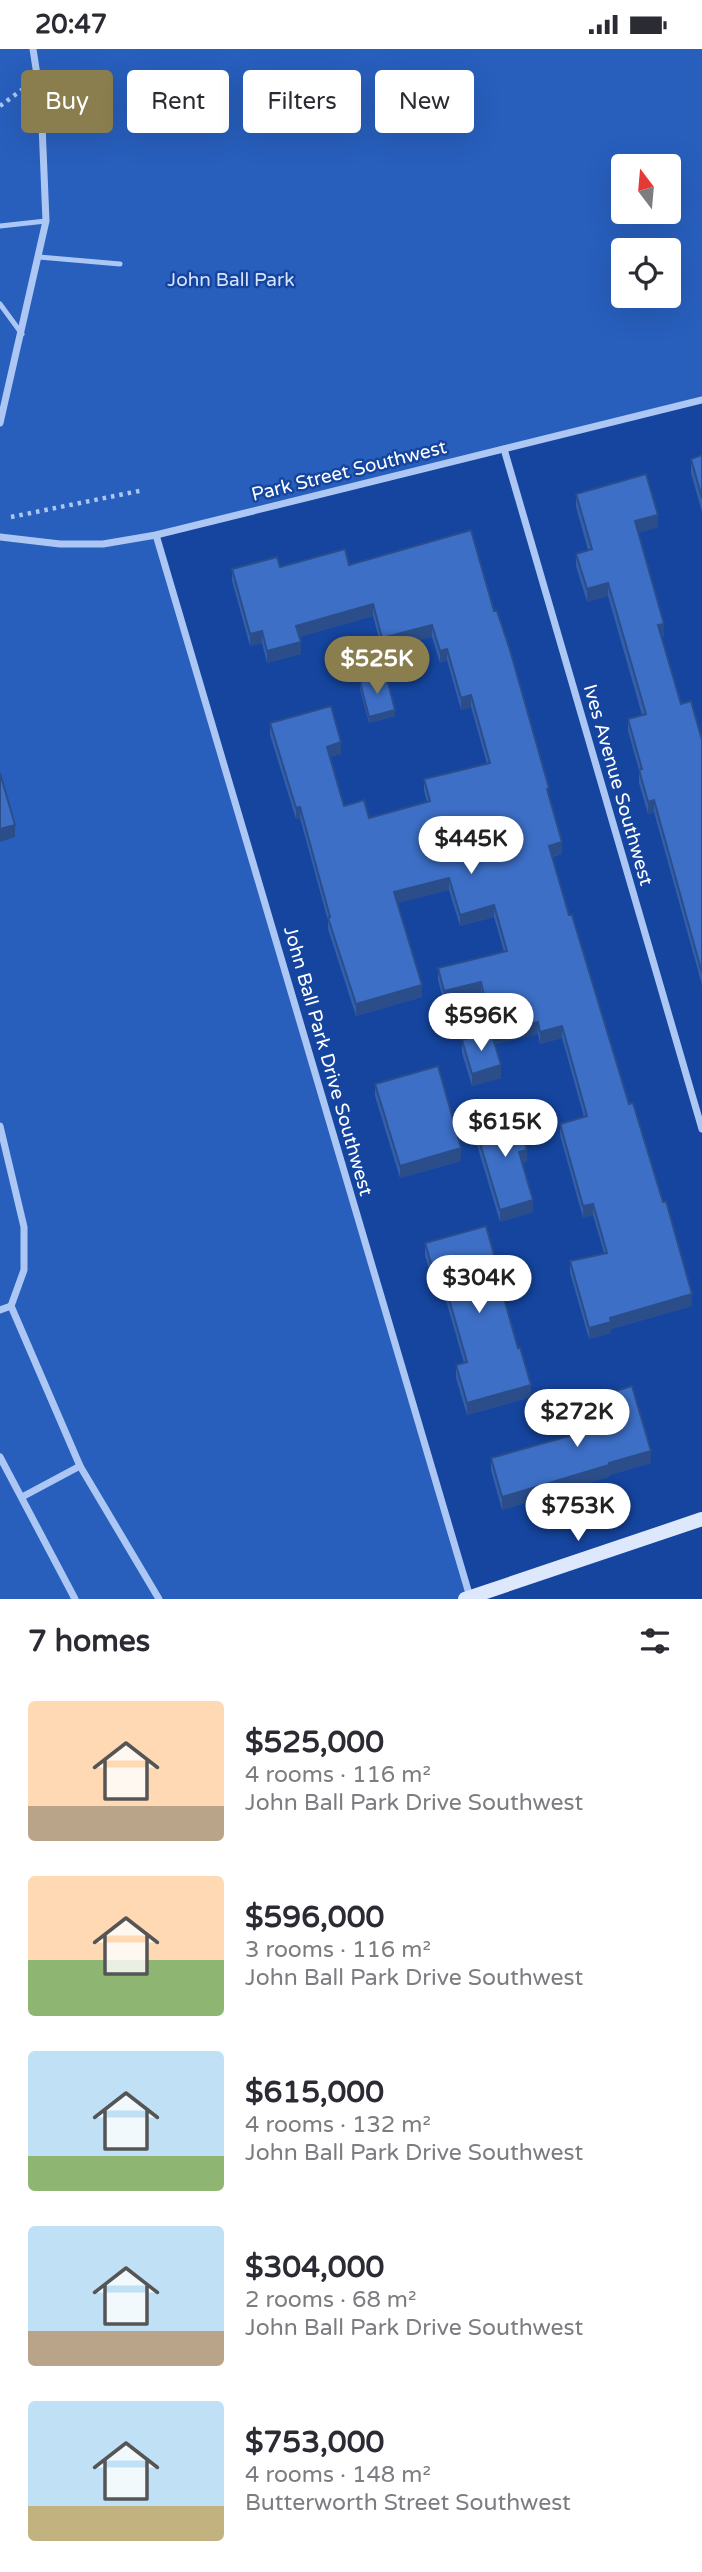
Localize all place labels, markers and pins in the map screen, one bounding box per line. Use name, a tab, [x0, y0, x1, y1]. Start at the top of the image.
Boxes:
pin: $525K	[328, 637, 426, 696]
pin: $445K	[422, 817, 520, 876]
pin: $596K	[432, 993, 530, 1053]
pin: $615K	[456, 1099, 554, 1159]
pin: $304K	[430, 1255, 528, 1315]
pin: $272K	[528, 1389, 626, 1449]
pin: $753K	[529, 1483, 627, 1543]

